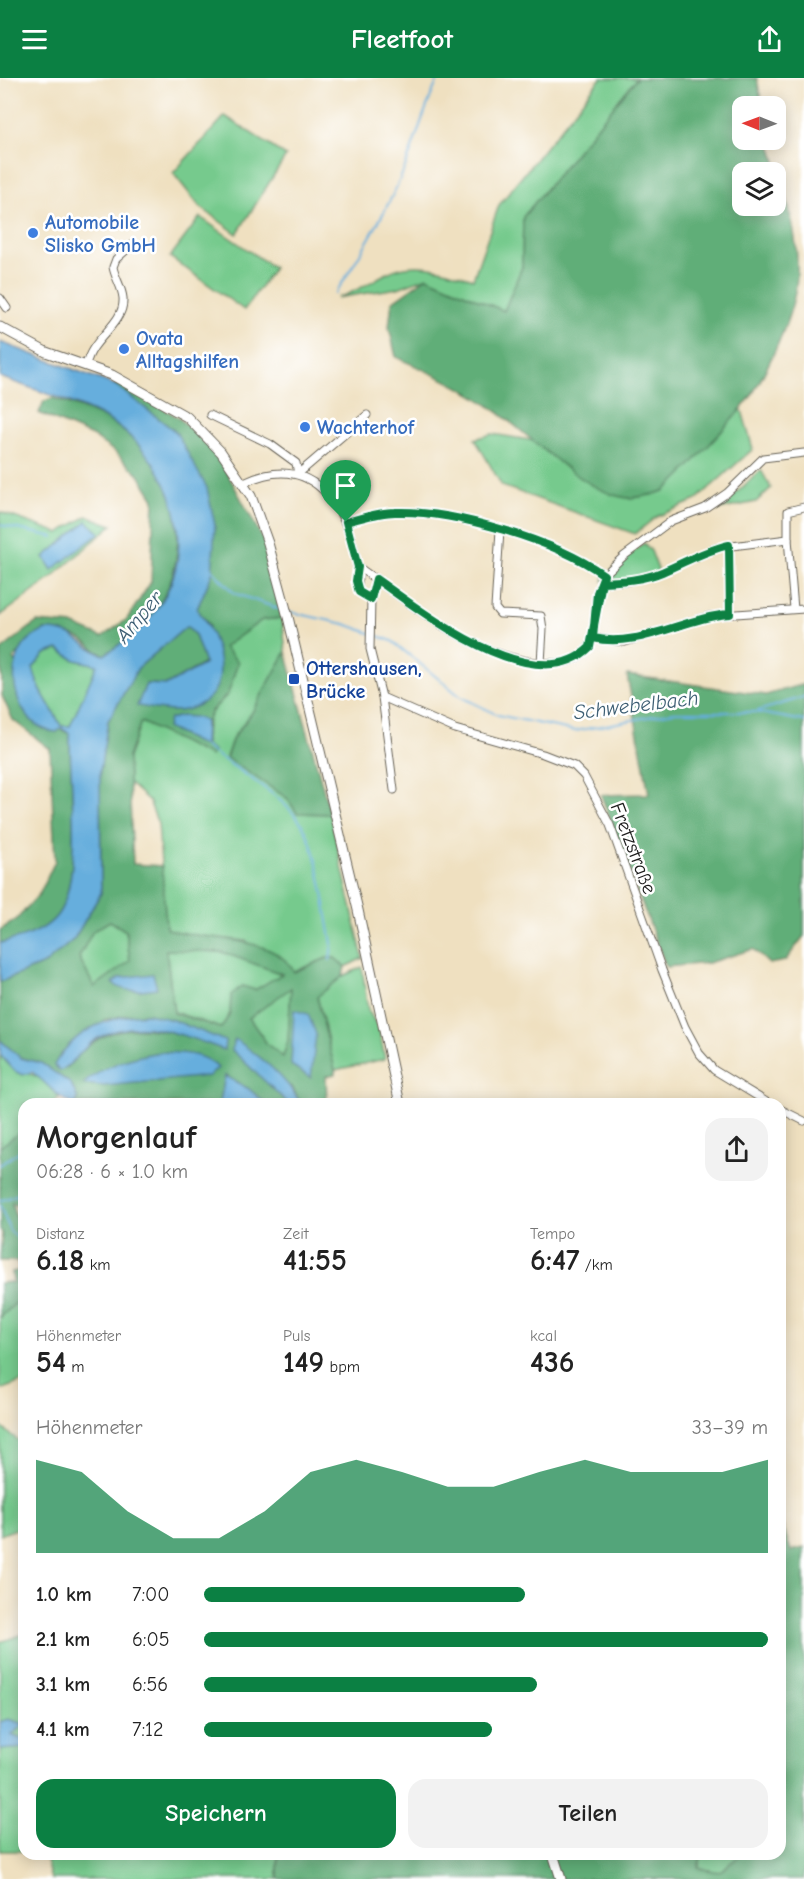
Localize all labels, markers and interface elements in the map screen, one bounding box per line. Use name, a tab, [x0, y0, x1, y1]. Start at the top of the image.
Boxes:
icon: menu	[18, 23, 51, 56]
icon: share	[753, 23, 786, 56]
text: Fleetfoot	[351, 24, 453, 55]
north arrow	[732, 96, 786, 150]
map controls	[732, 96, 786, 216]
button: layers	[732, 162, 786, 216]
place label: Automobile Slisko GmbH	[45, 211, 156, 257]
marker: Automobile Slisko GmbH	[26, 226, 40, 240]
place label: Ovata Alltagshilfen	[136, 327, 239, 373]
marker: Ovata Alltagshilfen	[117, 342, 131, 356]
place label: Wachterhof	[317, 416, 416, 439]
marker: Wachterhof	[298, 420, 312, 434]
pin	[320, 460, 371, 522]
icon: arrive	[329, 469, 362, 502]
water label: Amper	[110, 585, 168, 648]
place label: Ottershausen, Brücke	[306, 657, 422, 703]
marker: Ottershausen, Brücke	[287, 672, 301, 686]
water label: Schwebelbach	[572, 685, 700, 725]
street label: Fretzstraße	[606, 799, 661, 897]
text: Morgenlauf	[36, 1118, 196, 1156]
button: share	[705, 1118, 768, 1181]
text: 06:28 · 6 × 1.0 km	[36, 1160, 188, 1183]
text: Distanz	[36, 1225, 85, 1243]
text: Zeit	[283, 1225, 309, 1243]
text: Tempo	[530, 1225, 575, 1243]
text: 6.18	[36, 1243, 84, 1278]
text: 41:55	[283, 1243, 347, 1278]
text: 6:47	[530, 1243, 579, 1278]
text: km	[84, 1256, 111, 1274]
text: /km	[579, 1256, 613, 1274]
text: Höhenmeter	[36, 1327, 121, 1345]
text: Puls	[283, 1327, 310, 1345]
text: kcal	[530, 1327, 557, 1345]
text: 54	[36, 1345, 66, 1380]
text: 149	[283, 1345, 324, 1380]
text: 436	[530, 1345, 575, 1380]
text: m	[66, 1358, 85, 1376]
text: bpm	[324, 1358, 360, 1376]
text: Höhenmeter	[36, 1416, 143, 1439]
text: 33–39 m	[692, 1416, 768, 1439]
text: 1.0 km	[36, 1583, 92, 1606]
text: 7:00	[132, 1583, 169, 1606]
text: 2.1 km	[36, 1628, 90, 1651]
text: 6:05	[132, 1628, 169, 1651]
text: 3.1 km	[36, 1673, 90, 1696]
text: 6:56	[132, 1673, 168, 1696]
text: 4.1 km	[36, 1718, 90, 1741]
text: 7:12	[132, 1718, 163, 1741]
button: Speichern	[36, 1779, 396, 1848]
button: Teilen	[408, 1779, 768, 1848]

